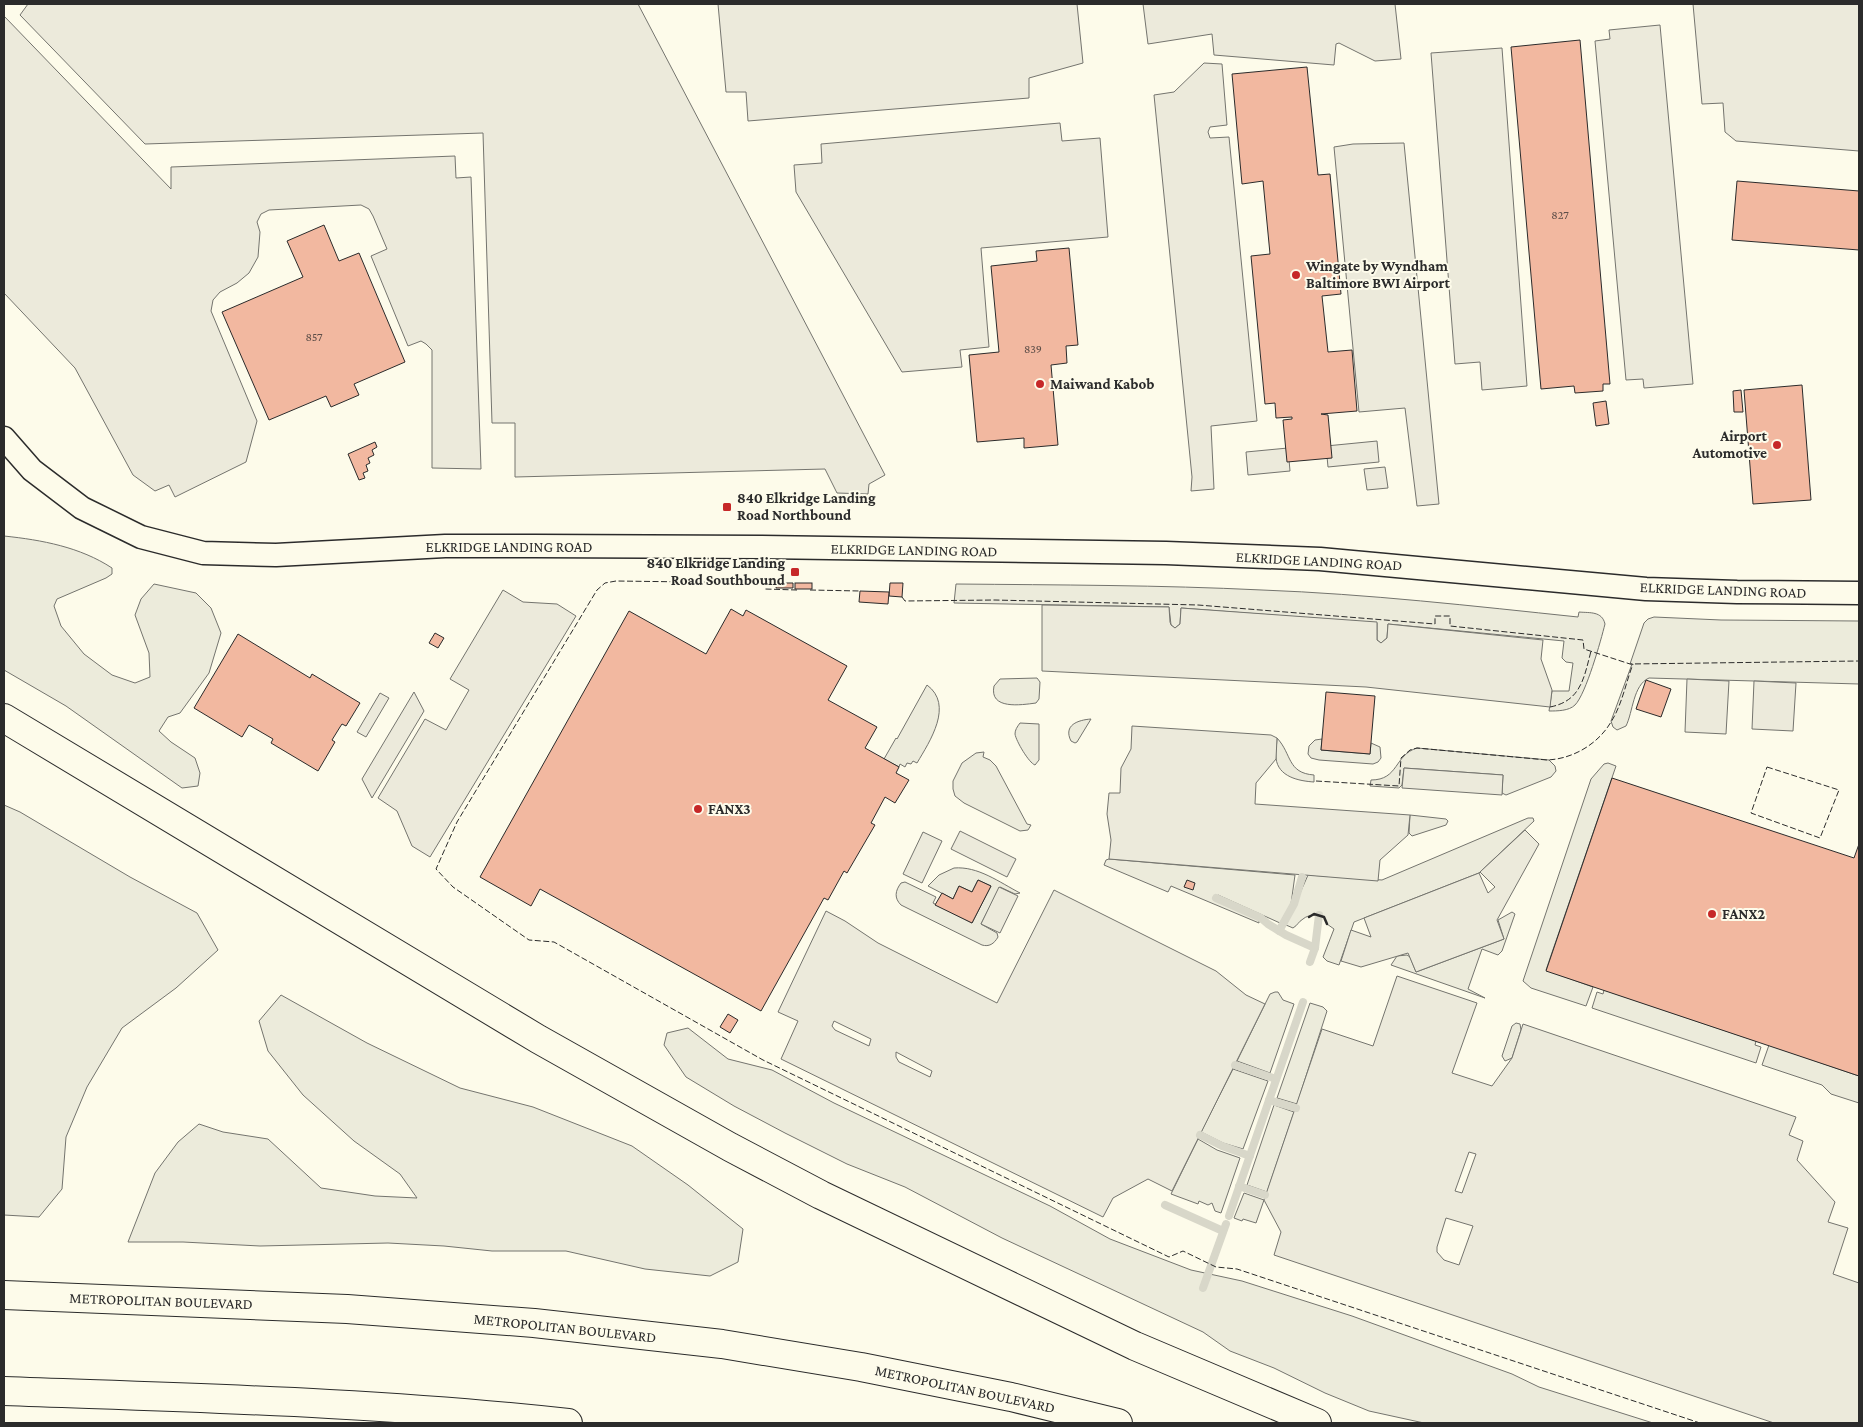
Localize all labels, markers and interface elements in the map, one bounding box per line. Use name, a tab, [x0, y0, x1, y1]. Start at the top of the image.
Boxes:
house number: 827	[1551, 208, 1569, 222]
place label: Wingate by Wyndham Baltimore BWI Airport	[1305, 258, 1451, 291]
marker: Wingate by Wyndham Baltimore BWI Airport	[1290, 269, 1302, 281]
house number: 857	[305, 330, 323, 344]
house number: 839	[1024, 342, 1042, 356]
place label: Maiwand Kabob	[1050, 376, 1154, 392]
marker: Maiwand Kabob	[1034, 378, 1046, 390]
place label: Airport Automotive	[1691, 428, 1768, 461]
marker: Airport Automotive	[1771, 439, 1783, 451]
place label: 840 Elkridge Landing Road Northbound	[737, 490, 876, 523]
marker: 840 Elkridge Landing Road Northbound	[721, 501, 733, 513]
street label: ELKRIDGE LANDING ROAD	[426, 539, 592, 555]
street label: ELKRIDGE LANDING ROAD	[830, 541, 998, 559]
street label: ELKRIDGE LANDING ROAD	[1235, 549, 1403, 573]
place label: 840 Elkridge Landing Road Southbound	[646, 555, 786, 588]
marker: 840 Elkridge Landing Road Southbound	[789, 566, 801, 578]
street label: ELKRIDGE LANDING ROAD	[1639, 579, 1807, 601]
place label: FANX3	[708, 801, 751, 817]
marker: FANX3	[692, 803, 704, 815]
place label: FANX2	[1722, 906, 1765, 922]
marker: FANX2	[1706, 908, 1718, 920]
street label: METROPOLITAN BOULEVARD	[69, 1290, 253, 1312]
street label: METROPOLITAN BOULEVARD	[473, 1310, 657, 1346]
street label: METROPOLITAN BOULEVARD	[874, 1362, 1056, 1416]

